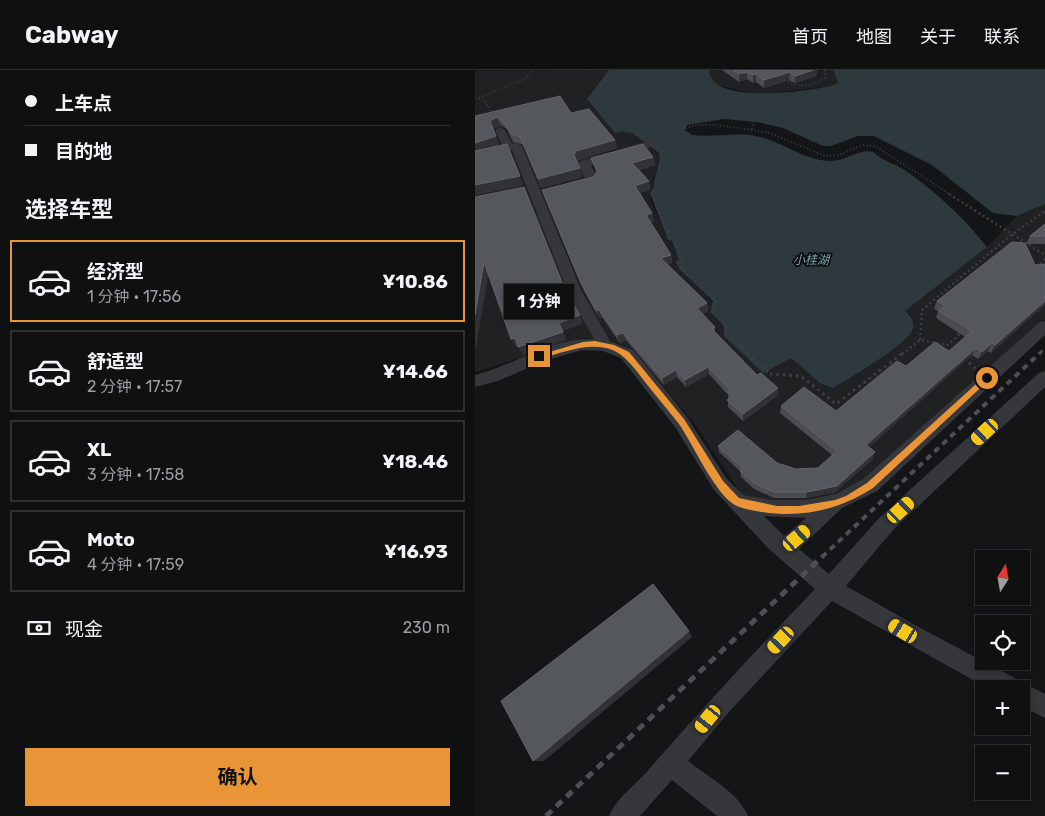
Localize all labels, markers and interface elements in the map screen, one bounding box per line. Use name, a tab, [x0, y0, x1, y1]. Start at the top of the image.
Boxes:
text: Cabway	[25, 21, 119, 49]
text: 首页	[792, 26, 828, 48]
text: 地图	[856, 26, 892, 48]
text: 关于	[920, 26, 956, 48]
text: 联系	[984, 26, 1020, 48]
text: 上车点	[55, 92, 112, 115]
text: 目的地	[55, 140, 112, 163]
text: 选择车型	[25, 196, 113, 223]
water label: 小桂湖	[793, 253, 831, 267]
icon: car	[27, 259, 72, 304]
text: 经济型	[87, 260, 144, 283]
text: ¥10.86	[382, 270, 448, 293]
callout: 1 分钟	[504, 284, 574, 318]
text: 1 分钟 · 17:56	[87, 287, 181, 306]
text: 1 分钟	[517, 292, 561, 311]
route end	[528, 345, 550, 367]
icon: car	[27, 349, 72, 394]
text: 舒适型	[87, 350, 144, 373]
text: ¥14.66	[383, 360, 448, 383]
route start	[976, 367, 998, 389]
text: 2 分钟 · 17:57	[87, 377, 182, 396]
car	[968, 416, 1001, 448]
text: XL	[87, 438, 111, 461]
icon: car	[27, 439, 72, 484]
text: ¥18.46	[382, 450, 448, 473]
text: 3 分钟 · 17:58	[87, 465, 185, 484]
car	[884, 494, 917, 526]
car	[780, 522, 813, 554]
text: Moto	[87, 528, 135, 551]
icon: car	[27, 529, 72, 574]
text: ¥16.93	[384, 540, 448, 563]
north arrow	[975, 550, 1030, 605]
map controls	[975, 550, 1030, 800]
text: 4 分钟 · 17:59	[87, 555, 184, 574]
icon: cash	[25, 614, 53, 642]
button: locate	[975, 615, 1030, 670]
car	[886, 617, 919, 645]
text: 现金	[65, 618, 103, 641]
text: 230 m	[403, 618, 450, 637]
car	[765, 624, 796, 656]
button: +	[975, 680, 1030, 735]
car	[692, 703, 723, 735]
button: −	[975, 745, 1030, 800]
button: 确认	[25, 748, 450, 806]

